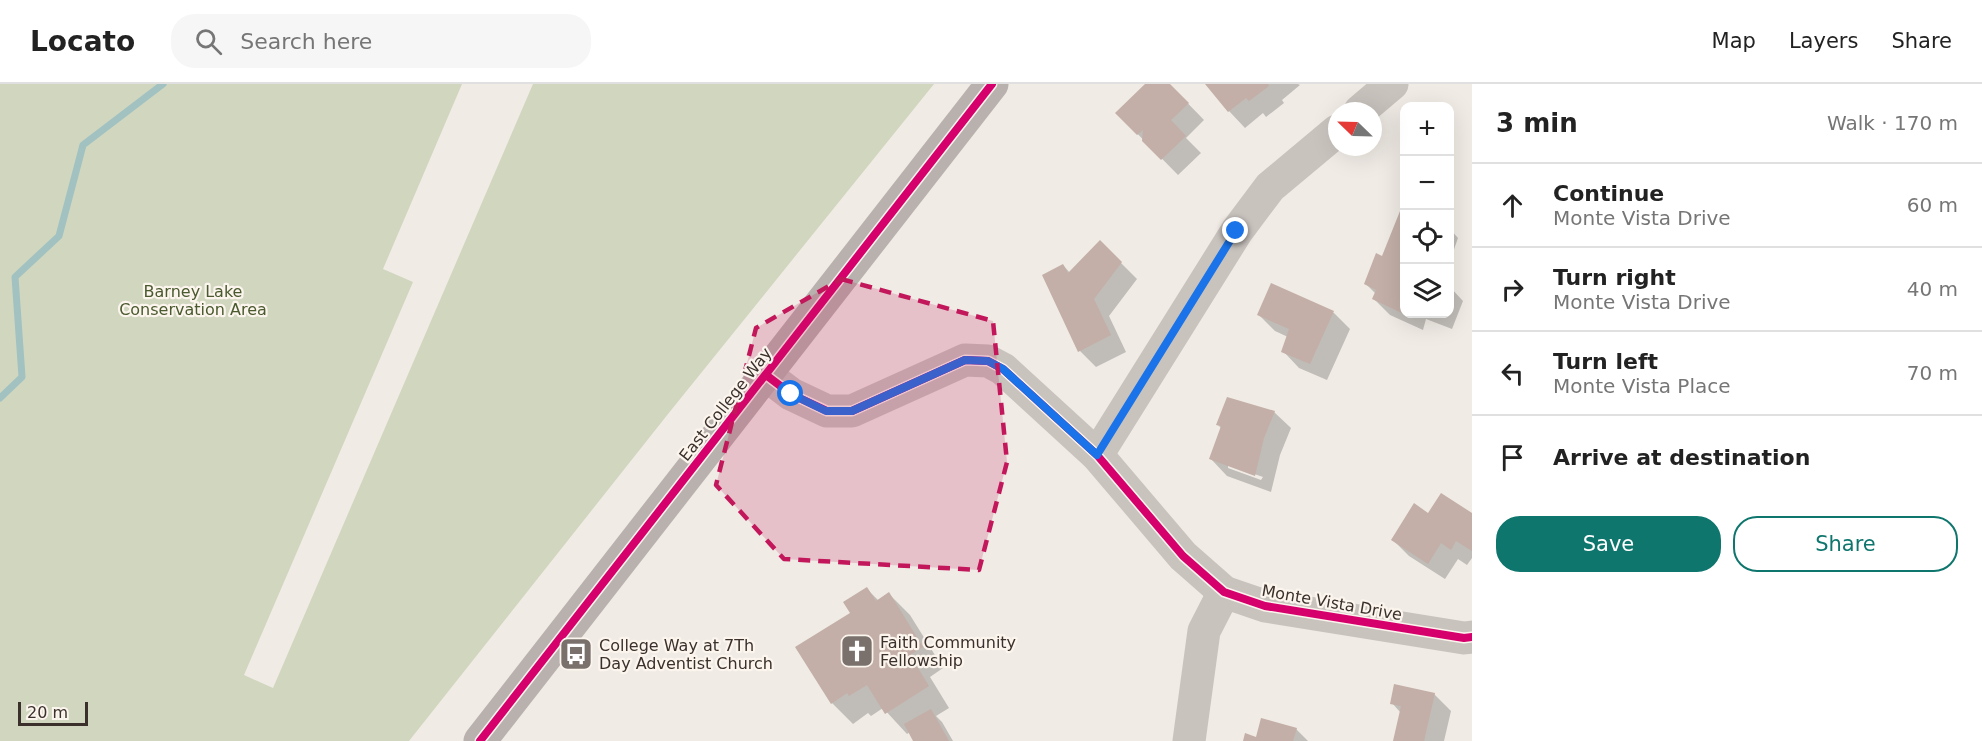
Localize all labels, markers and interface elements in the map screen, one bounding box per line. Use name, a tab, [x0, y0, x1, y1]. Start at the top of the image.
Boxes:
search box	[171, 14, 591, 68]
text: Locato	[30, 25, 135, 58]
icon: search	[192, 25, 225, 58]
text: Search here	[240, 29, 372, 54]
text: Map	[1712, 29, 1756, 53]
text: Layers	[1789, 29, 1858, 53]
text: Share	[1891, 29, 1952, 53]
north arrow	[1328, 102, 1382, 156]
map controls	[1400, 102, 1454, 318]
button: +	[1400, 102, 1454, 156]
text: 3 min	[1496, 108, 1578, 138]
text: Walk · 170 m	[1827, 111, 1958, 135]
button: −	[1400, 156, 1454, 210]
text: Continue	[1553, 181, 1664, 206]
icon: ahead	[1496, 189, 1529, 222]
text: 60 m	[1907, 193, 1958, 217]
text: Monte Vista Drive	[1553, 206, 1731, 230]
button: locate	[1400, 210, 1454, 264]
route end	[1222, 217, 1248, 243]
button: layers	[1400, 264, 1454, 318]
text: Turn right	[1553, 265, 1676, 290]
icon: right	[1496, 273, 1529, 306]
text: 40 m	[1907, 277, 1958, 301]
park label: Barney Lake Conservation Area	[119, 282, 267, 319]
text: Monte Vista Drive	[1553, 290, 1731, 314]
street label: East College Way	[675, 344, 776, 465]
text: Turn left	[1553, 349, 1658, 374]
icon: left	[1496, 357, 1529, 390]
text: 70 m	[1907, 361, 1958, 385]
text: Monte Vista Place	[1553, 374, 1731, 398]
route start	[777, 380, 803, 406]
icon: arrive	[1496, 441, 1529, 474]
text: Arrive at destination	[1553, 445, 1810, 470]
button: Save	[1496, 516, 1721, 572]
button: Share	[1733, 516, 1958, 572]
street label: Monte Vista Drive	[1260, 581, 1404, 624]
church icon: Faith Community Fellowship	[839, 633, 875, 669]
place label: Faith Community Fellowship	[880, 633, 1016, 670]
bus stop icon: College Way at 7Th Day Adventist Church	[558, 636, 594, 672]
place label: College Way at 7Th Day Adventist Church	[599, 636, 773, 673]
scale bar	[18, 699, 88, 726]
text: 20 m	[27, 703, 68, 722]

